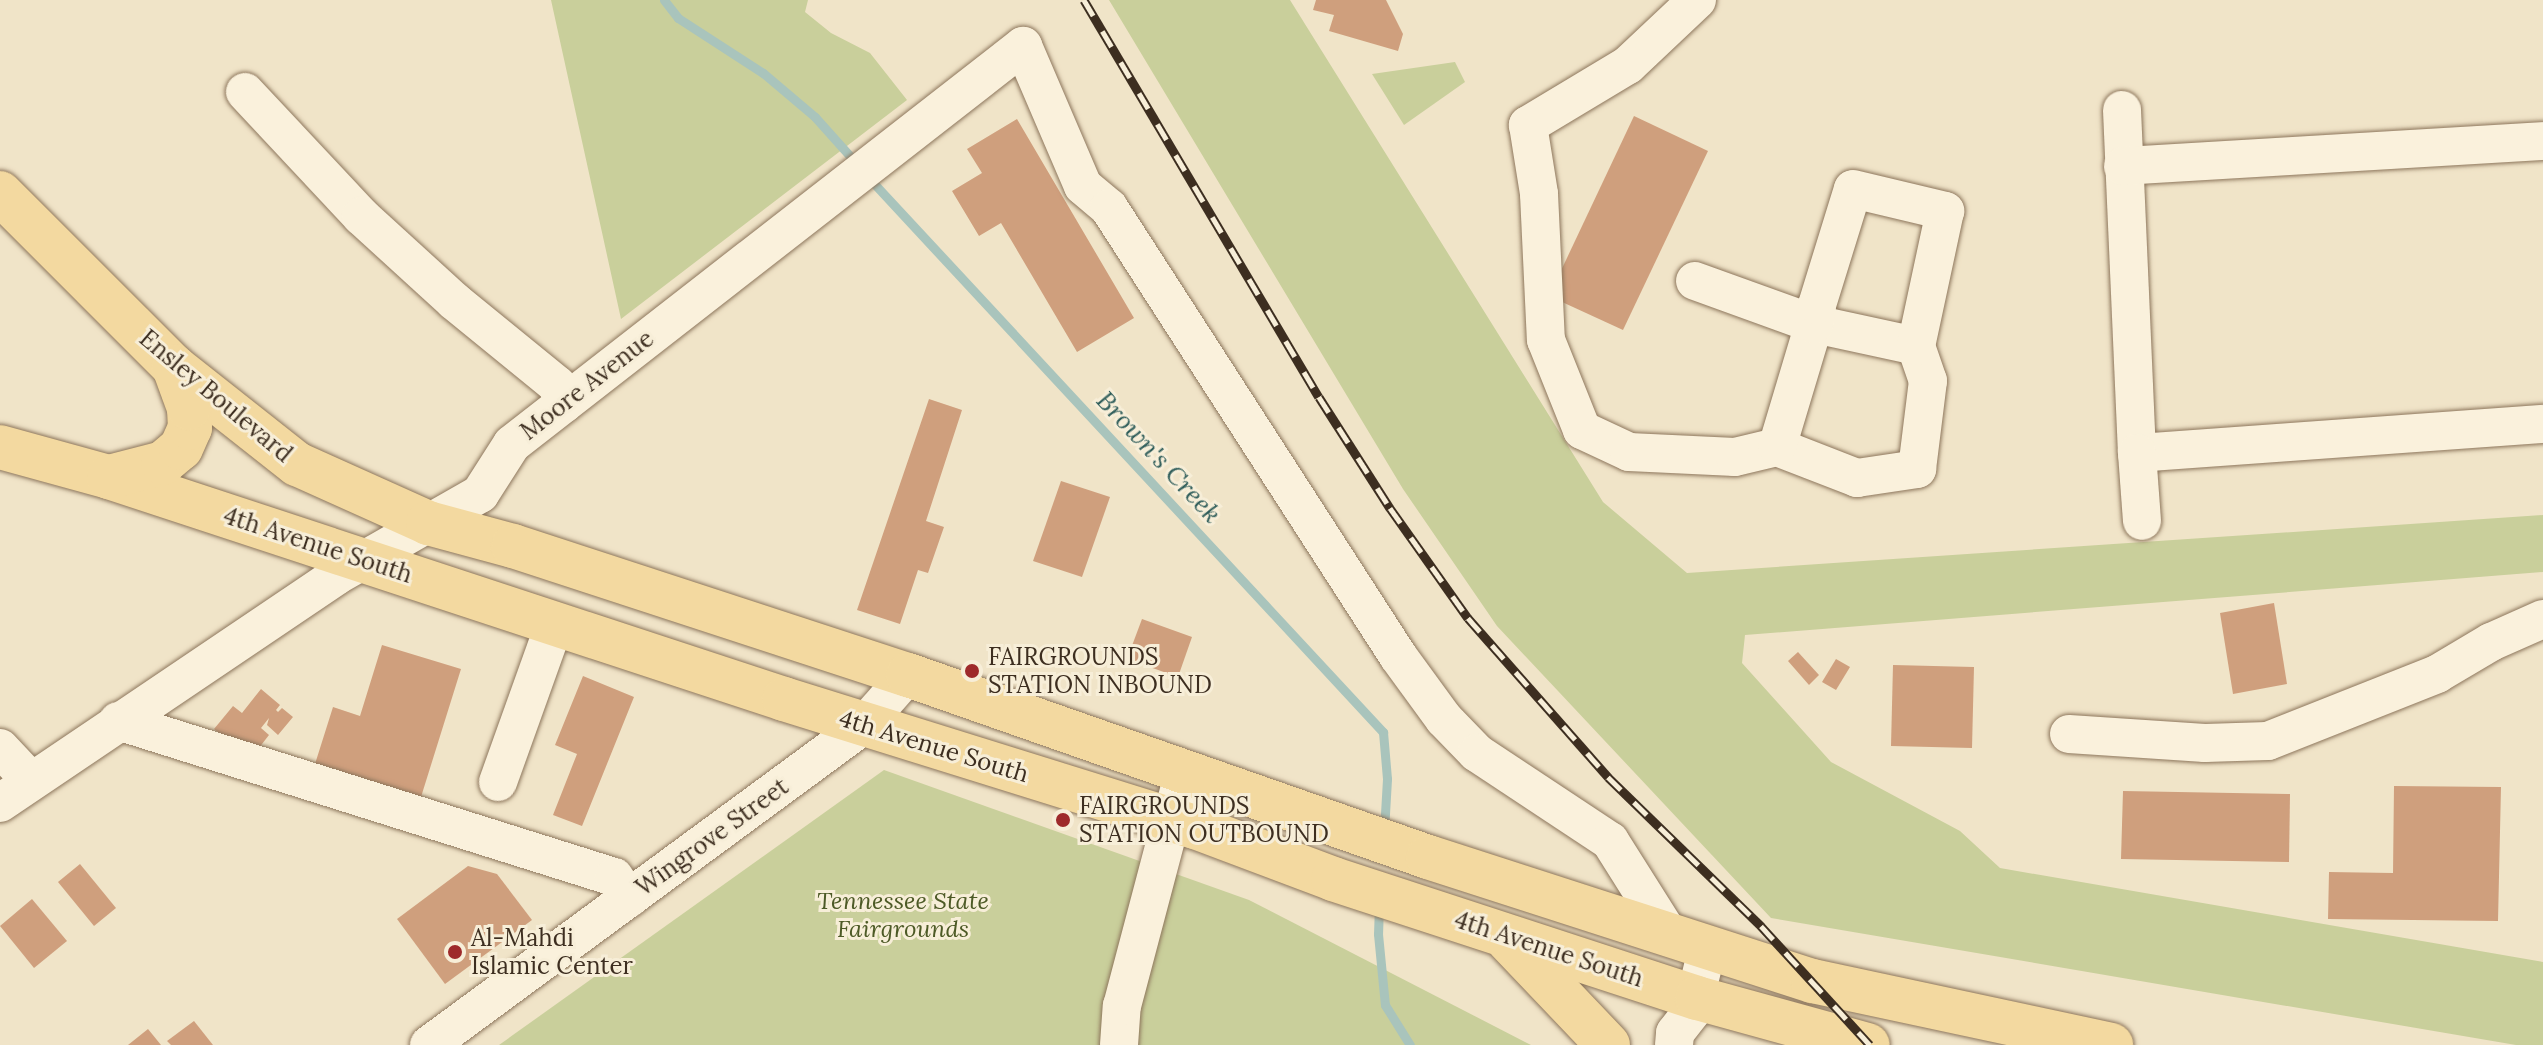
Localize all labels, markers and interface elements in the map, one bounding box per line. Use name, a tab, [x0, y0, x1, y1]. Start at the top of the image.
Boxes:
street label: Ensley Boulevard	[134, 324, 298, 468]
street label: Moore Avenue	[515, 324, 659, 446]
water label: Brown's Creek	[1090, 385, 1228, 529]
street label: 4th Avenue South	[220, 501, 416, 589]
place label: FAIRGROUNDS STATION INBOUND	[988, 643, 1212, 699]
marker: FAIRGROUNDS STATION INBOUND	[963, 662, 981, 680]
street label: 4th Avenue South	[836, 704, 1032, 788]
street label: Wingrove Street	[630, 772, 794, 902]
place label: FAIRGROUNDS STATION OUTBOUND	[1079, 792, 1329, 848]
marker: FAIRGROUNDS STATION OUTBOUND	[1054, 811, 1072, 829]
park label: Tennessee State Fairgrounds	[817, 887, 989, 943]
street label: 4th Avenue South	[1451, 905, 1647, 993]
place label: Al-Mahdi Islamic Center	[471, 924, 633, 980]
marker: Al-Mahdi Islamic Center	[446, 943, 464, 961]

